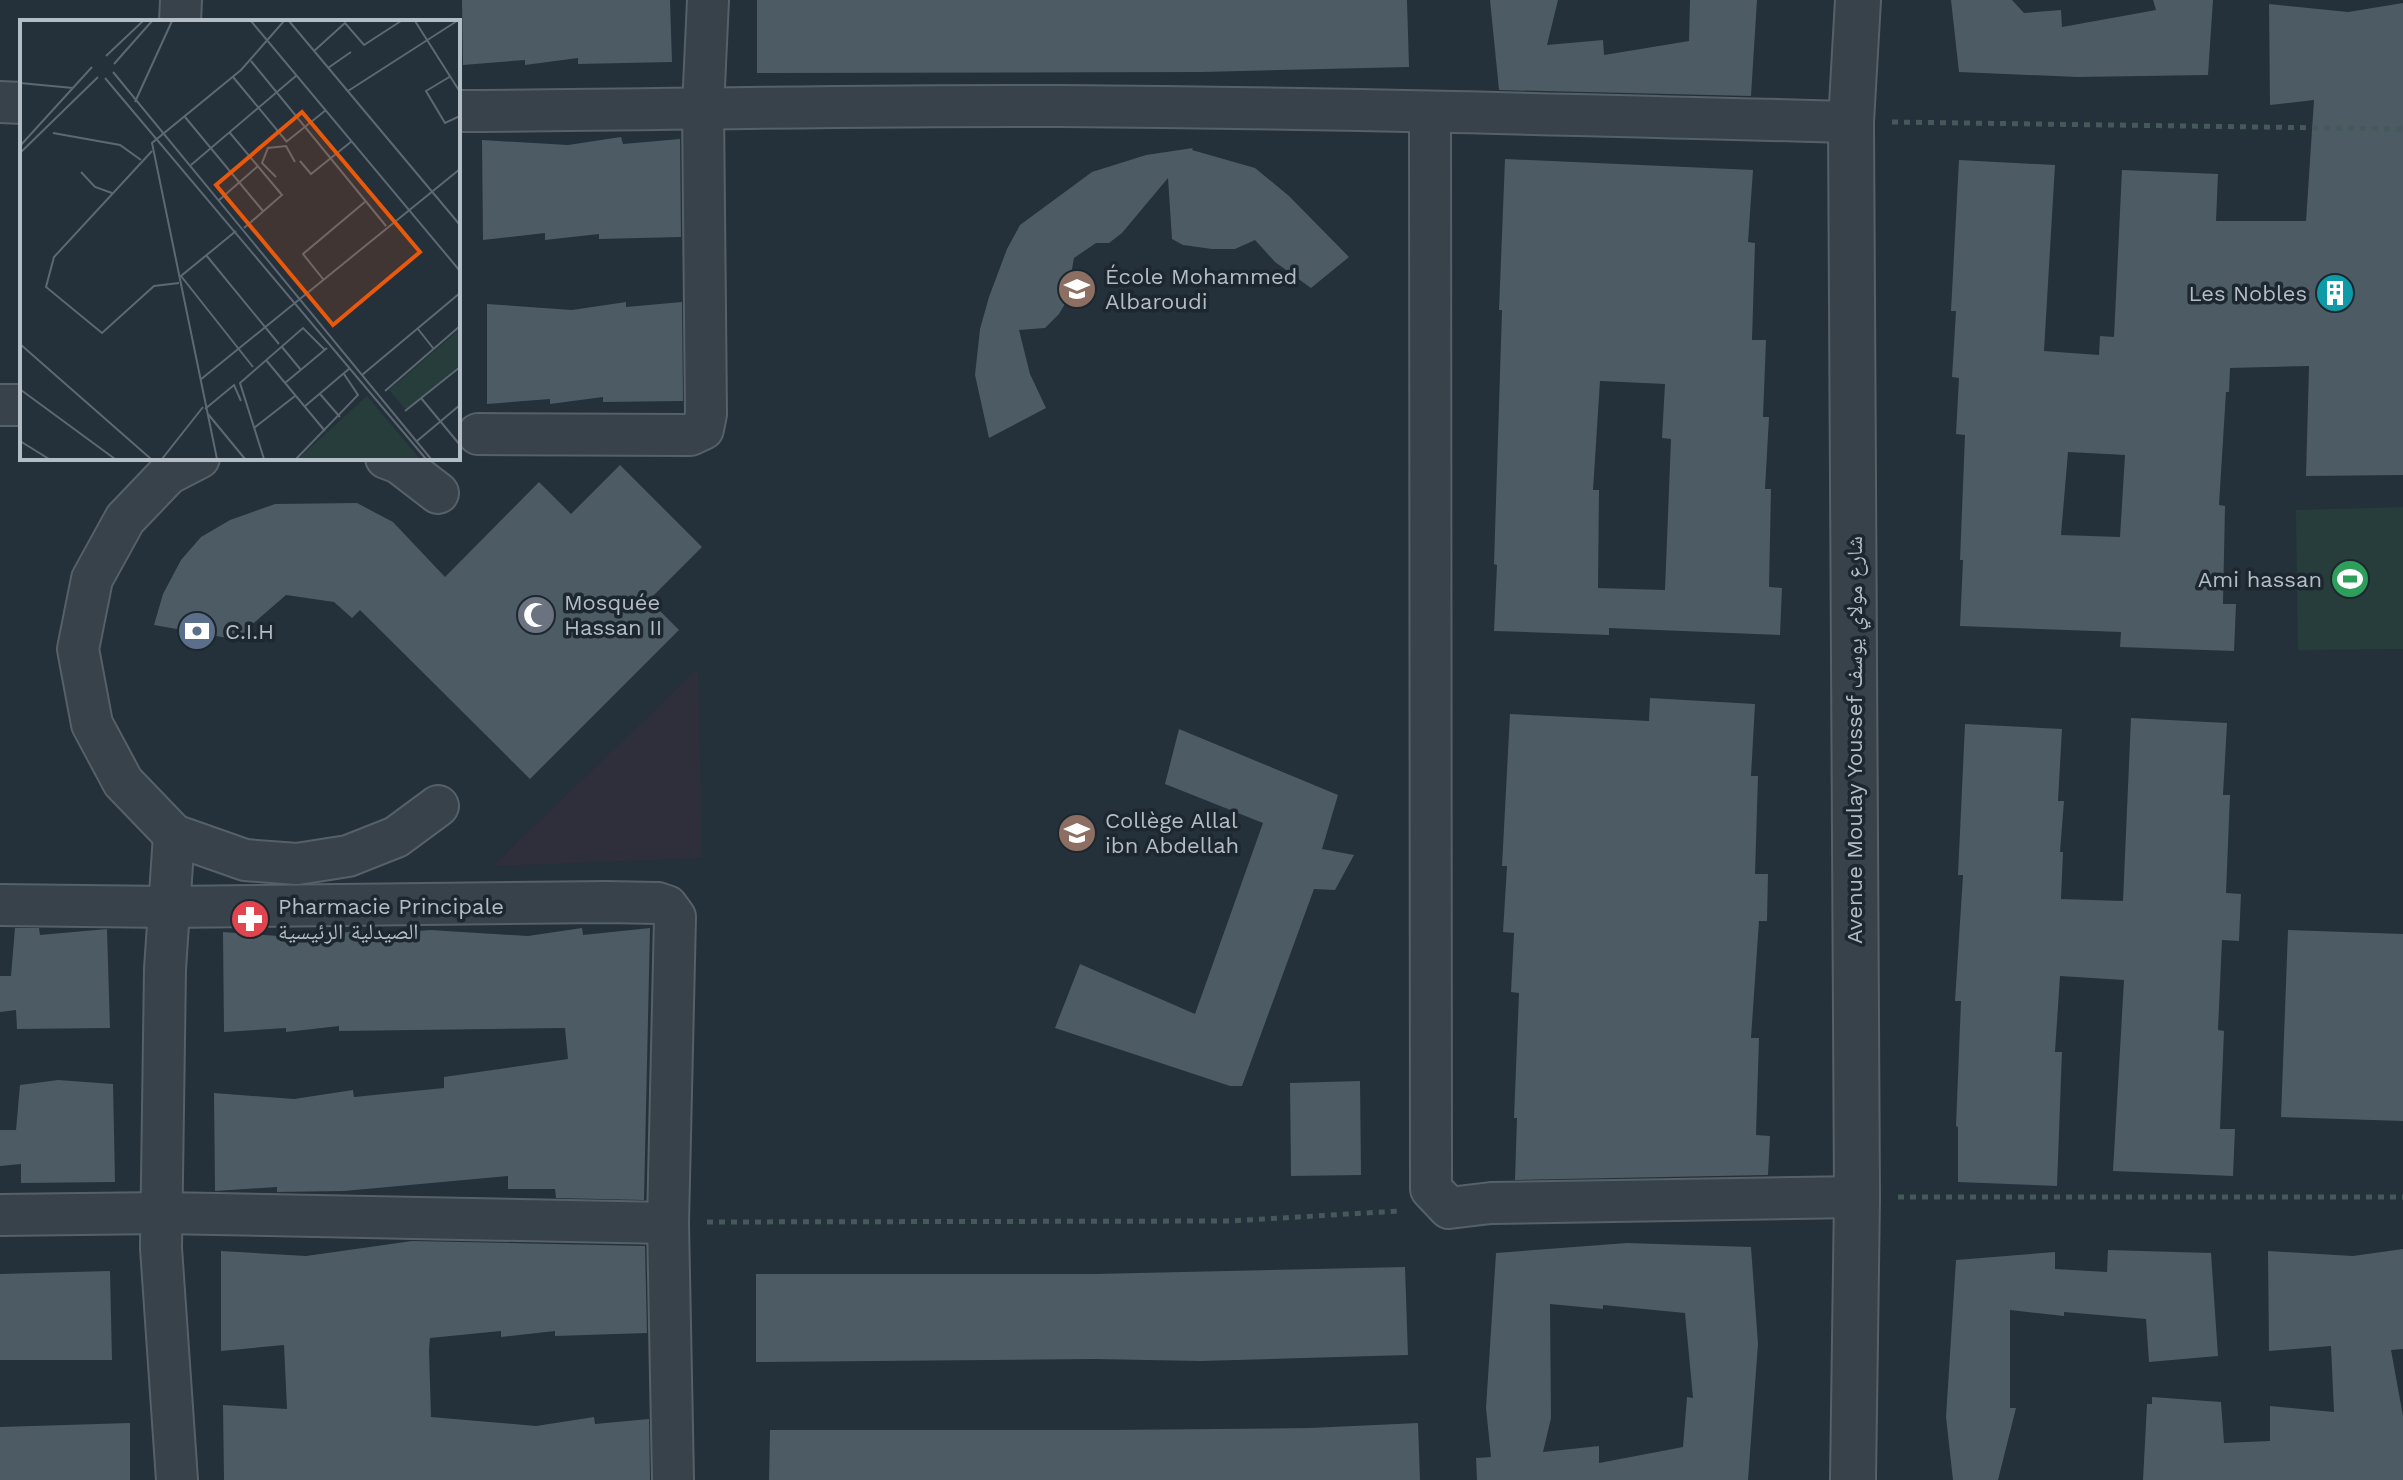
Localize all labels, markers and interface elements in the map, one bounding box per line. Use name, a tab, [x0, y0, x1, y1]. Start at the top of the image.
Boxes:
inset map	[20, 20, 460, 460]
place label: École Mohammed Albaroudi	[1105, 264, 1297, 314]
school or university icon: École Mohammed Albaroudi	[1056, 268, 1098, 310]
building icon: Les Nobles	[2314, 272, 2356, 314]
place label: Les Nobles	[2188, 281, 2307, 306]
street label: Avenue Moulay Youssef شارع مولاي يوسف	[1842, 536, 1871, 944]
sports icon: Ami hassan	[2329, 558, 2371, 600]
place label: Ami hassan	[2198, 567, 2322, 592]
place label: Mosquée Hassan II	[564, 590, 662, 640]
mosque icon: Mosquée Hassan II	[515, 594, 557, 636]
bank icon: C.I.H	[176, 610, 218, 652]
place label: C.I.H	[225, 619, 274, 644]
place label: Collège Allal ibn Abdellah	[1105, 808, 1239, 858]
school or university icon: Collège Allal ibn Abdellah	[1056, 812, 1098, 854]
place label: Pharmacie Principale الصيدلية الرئيسية	[278, 894, 504, 944]
pharmacy icon: Pharmacie Principale الصيدلية الرئيسية	[229, 898, 271, 940]

